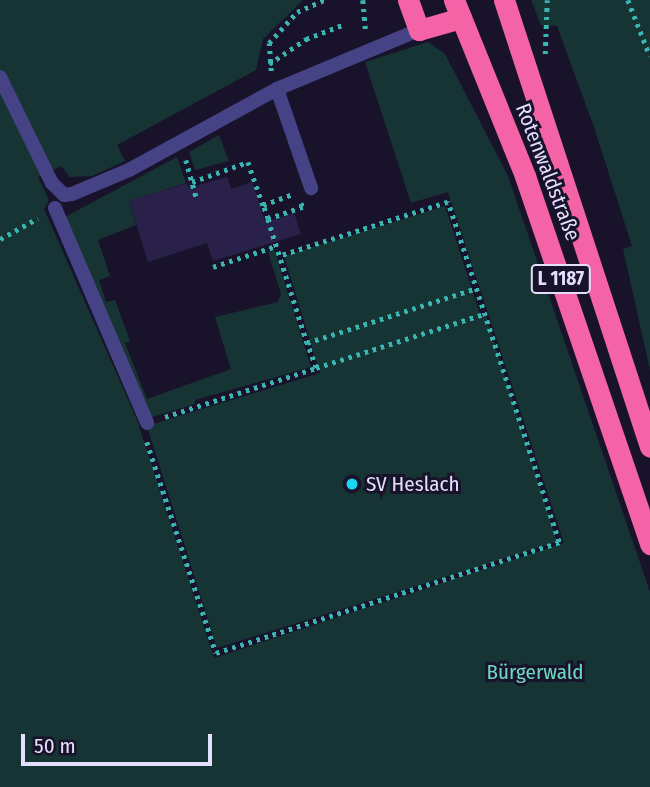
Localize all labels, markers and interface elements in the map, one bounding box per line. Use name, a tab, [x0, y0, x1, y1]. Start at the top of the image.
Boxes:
street label: Rotenwaldstraße	[510, 100, 586, 244]
road number: L 1187	[530, 264, 592, 294]
place label: SV Heslach	[366, 471, 459, 497]
marker: SV Heslach	[344, 476, 360, 492]
park label: Bürgerwald	[487, 659, 583, 685]
scale bar	[24, 720, 215, 764]
text: 50 m	[34, 733, 76, 759]

